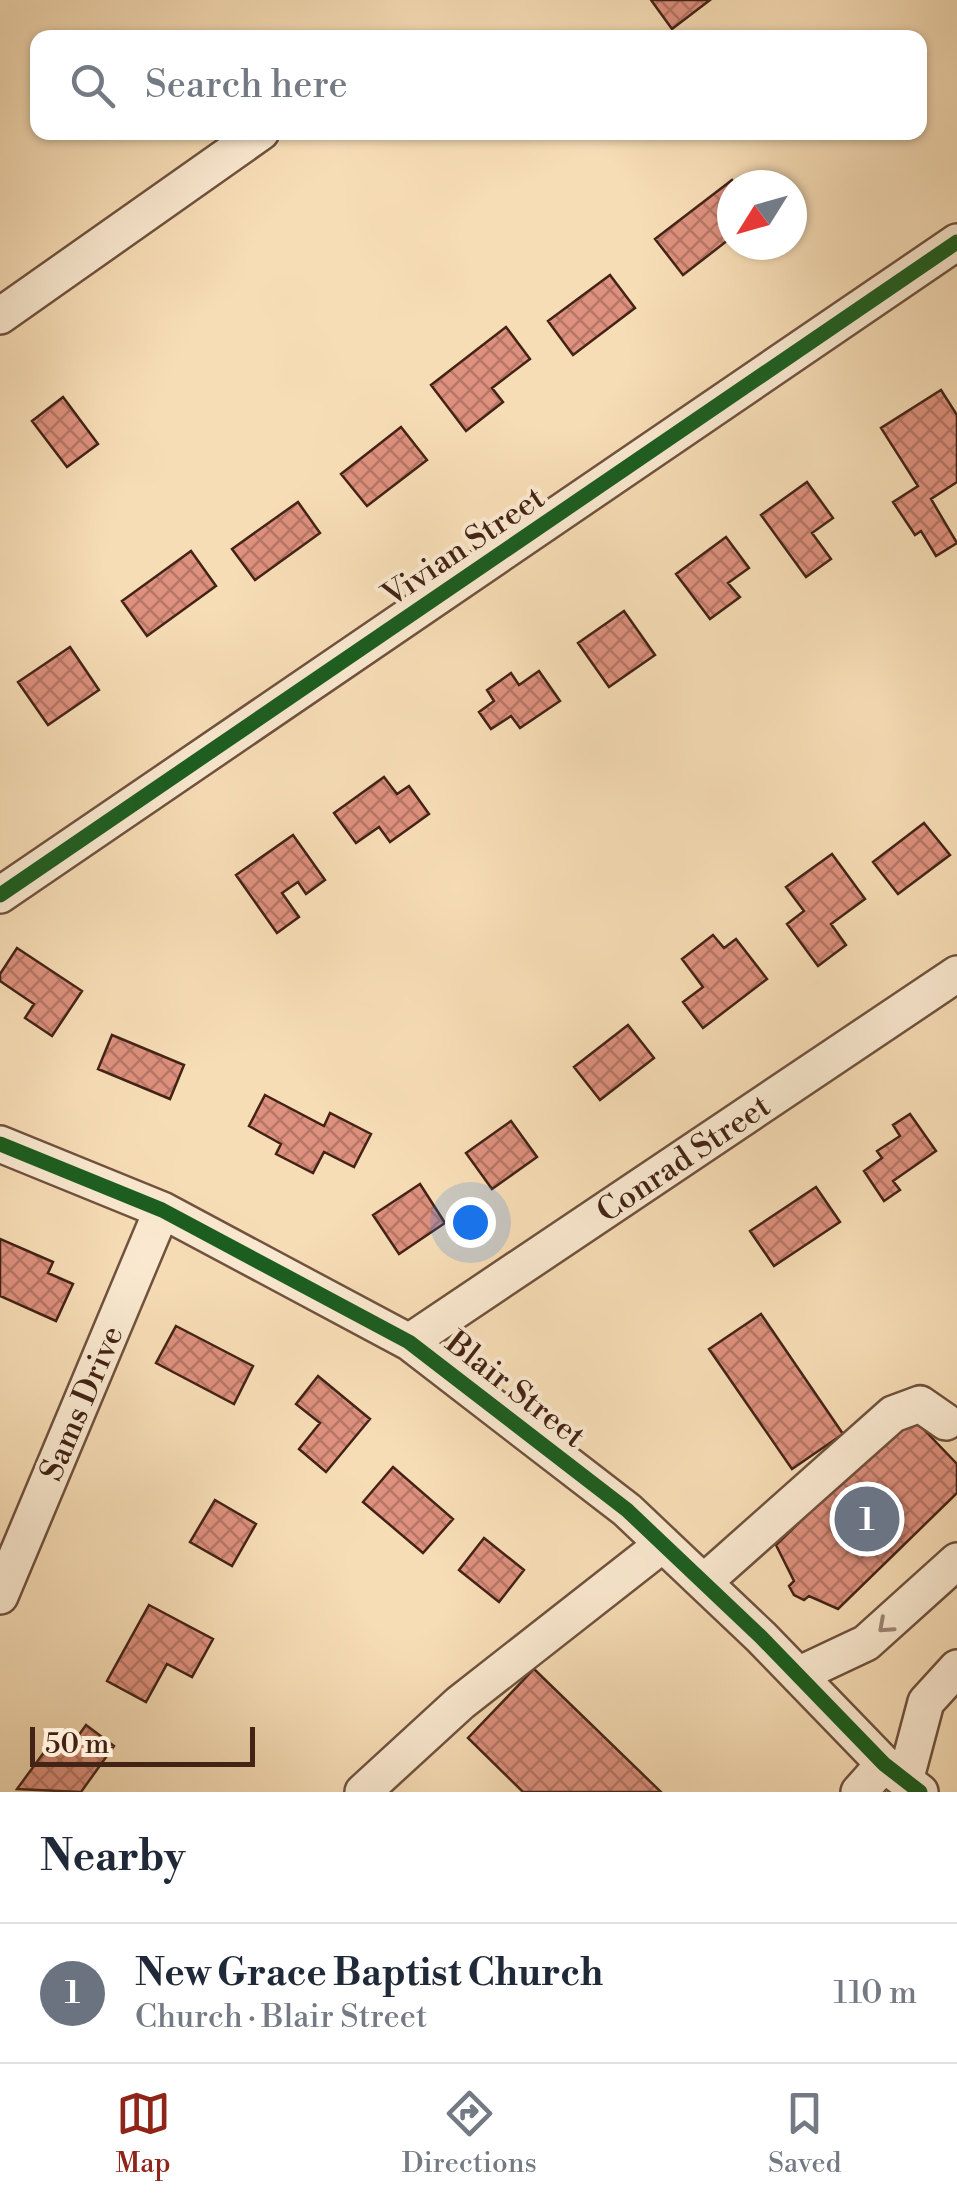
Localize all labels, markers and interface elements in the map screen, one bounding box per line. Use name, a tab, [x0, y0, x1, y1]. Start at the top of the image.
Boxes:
search box	[30, 30, 927, 140]
icon: search	[65, 58, 120, 113]
text: Search here	[145, 62, 348, 109]
north arrow	[717, 170, 807, 260]
street label: Vivian Street	[374, 478, 552, 616]
street label: Conrad Street	[589, 1086, 778, 1231]
your location	[445, 1197, 496, 1248]
street label: Sams Drive	[31, 1320, 133, 1487]
street label: Blair Street	[437, 1322, 593, 1457]
pin: 1	[834, 1482, 900, 1556]
one-way arrow	[878, 1614, 897, 1632]
scale bar	[30, 1722, 255, 1766]
text: 50 m	[45, 1727, 109, 1762]
text: Nearby	[40, 1831, 185, 1884]
text: New Grace Baptist Church	[135, 1950, 603, 1997]
text: 1	[65, 1973, 80, 2013]
text: 110 m	[834, 1973, 917, 2013]
text: Church · Blair Street	[135, 1997, 427, 2037]
tab: Map	[116, 2086, 171, 2181]
tab: Directions	[402, 2086, 537, 2181]
tab: Saved	[768, 2086, 841, 2181]

